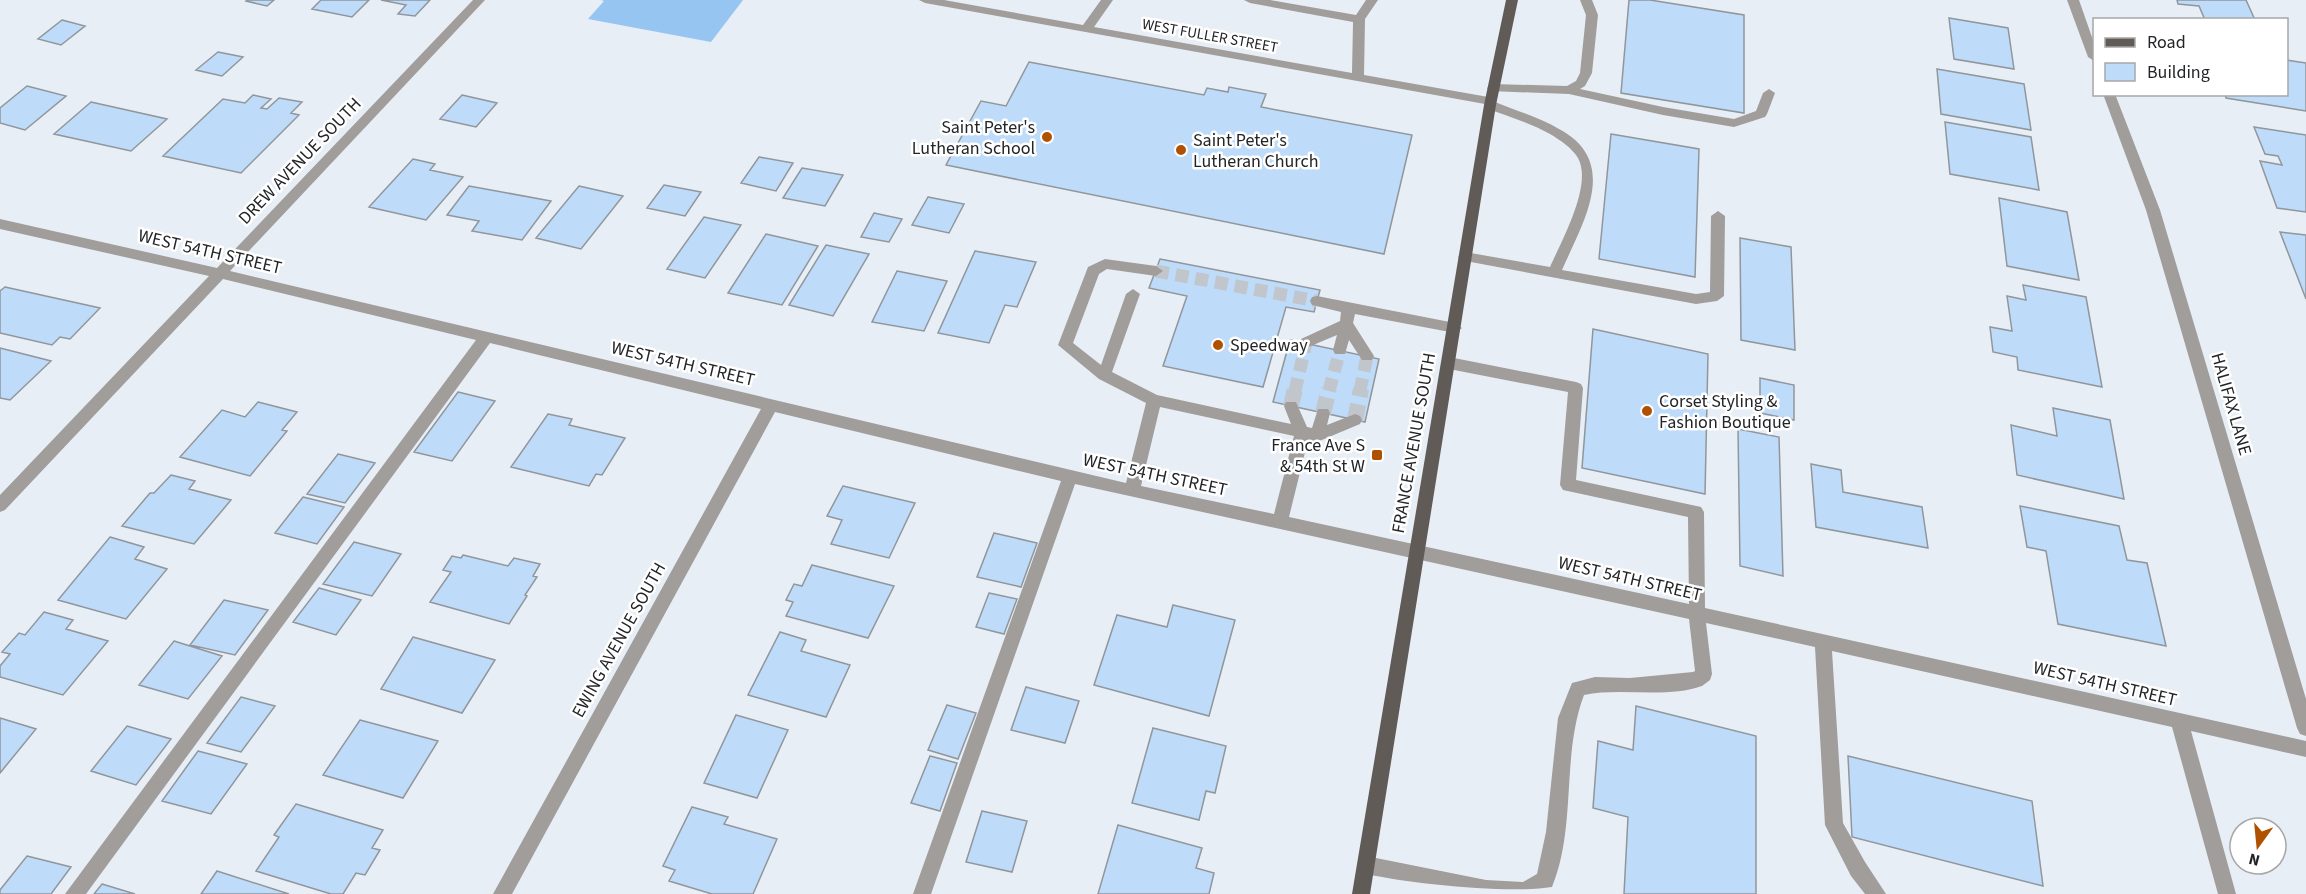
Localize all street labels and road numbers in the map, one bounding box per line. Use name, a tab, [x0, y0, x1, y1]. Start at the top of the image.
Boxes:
street label: WEST FULLER STREET	[1140, 14, 1280, 58]
street label: DREW AVENUE SOUTH	[233, 92, 367, 230]
street label: WEST 54TH STREET	[136, 223, 285, 281]
street label: WEST 54TH STREET	[609, 335, 758, 393]
street label: HALIFAX LANE	[2204, 350, 2258, 458]
street label: FRANCE AVENUE SOUTH	[1386, 351, 1442, 535]
street label: WEST 54TH STREET	[1081, 448, 1230, 503]
street label: WEST 54TH STREET	[1556, 550, 1705, 608]
street label: EWING AVENUE SOUTH	[566, 558, 672, 722]
street label: WEST 54TH STREET	[2031, 655, 2180, 713]

